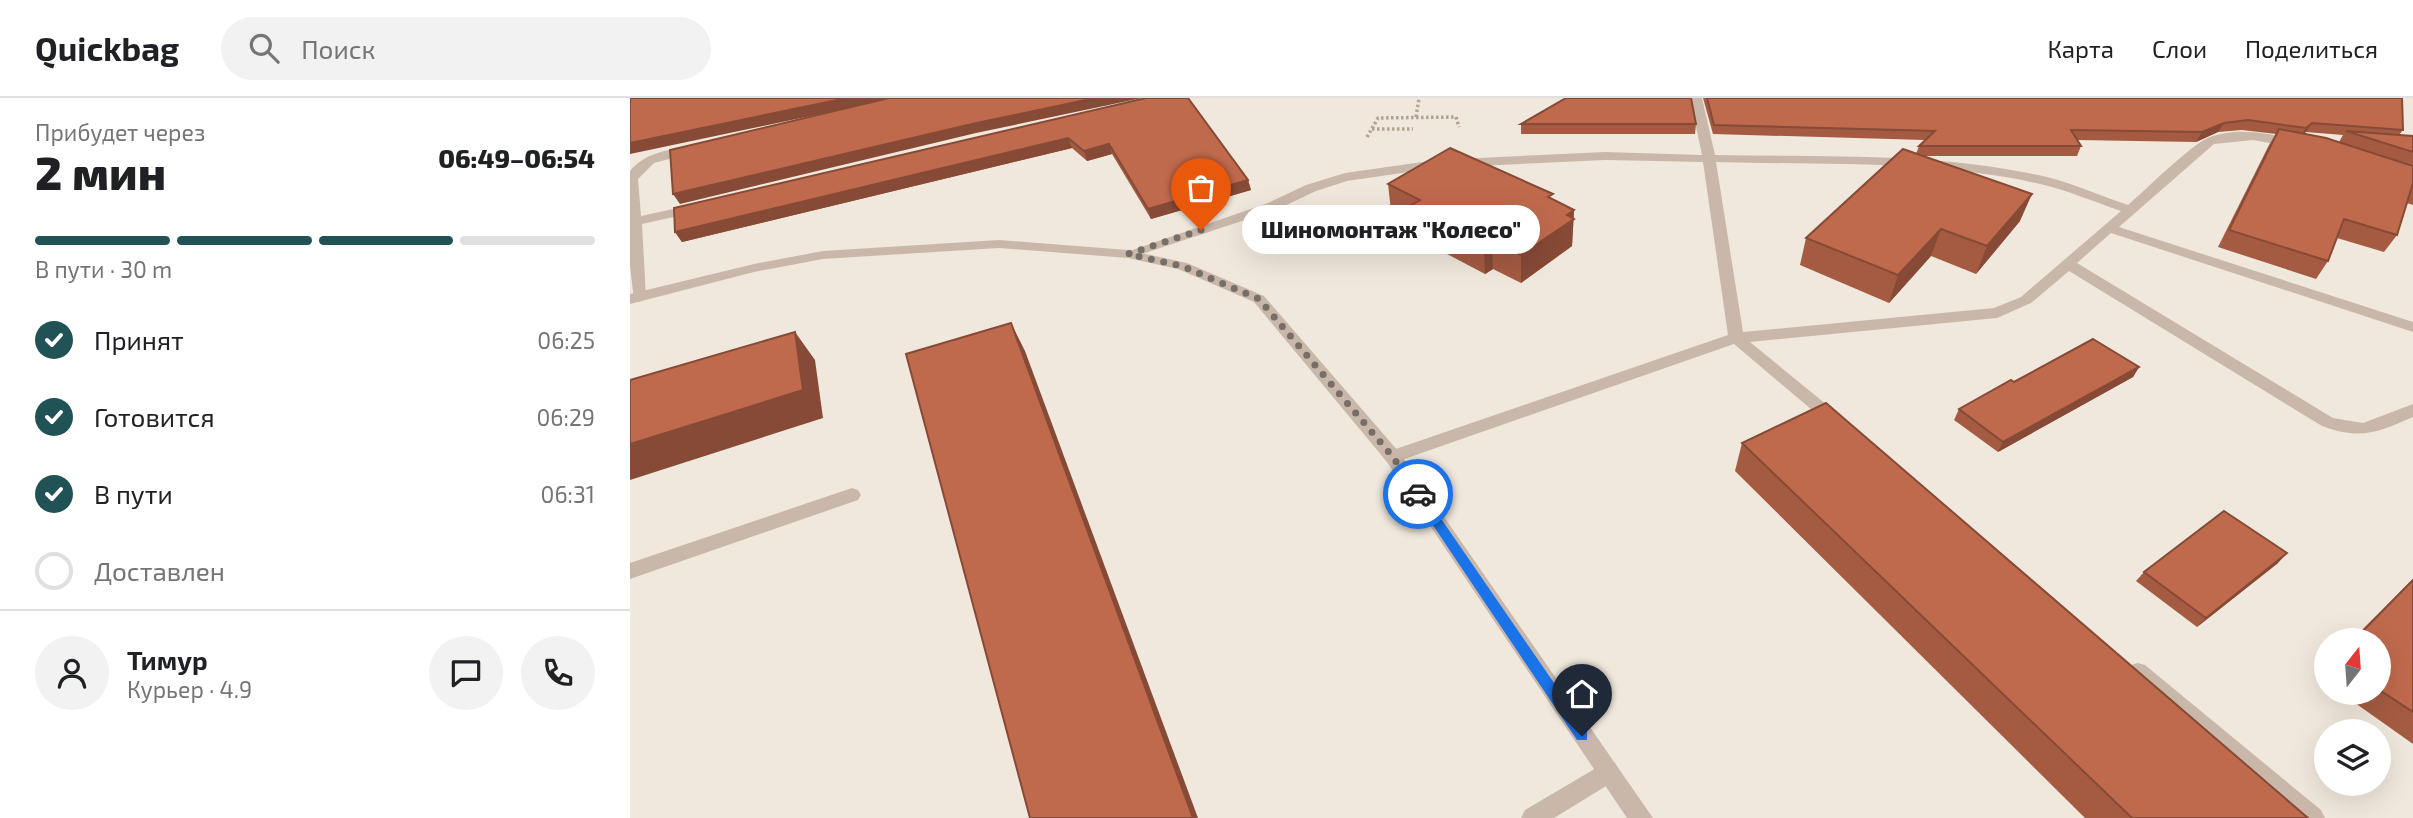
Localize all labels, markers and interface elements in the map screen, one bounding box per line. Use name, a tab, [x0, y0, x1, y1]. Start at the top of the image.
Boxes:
search box	[221, 17, 711, 80]
text: Quickbag	[35, 28, 179, 68]
icon: search	[245, 29, 283, 67]
text: Поиск	[301, 33, 375, 64]
text: Карта	[2047, 34, 2114, 63]
text: Слои	[2152, 34, 2207, 63]
text: Поделиться	[2245, 34, 2378, 63]
text: Прибудет через	[35, 118, 205, 146]
text: 06:49–06:54	[438, 142, 595, 173]
text: 2 мин	[35, 144, 166, 199]
pin	[1171, 158, 1231, 230]
icon: bag	[1182, 169, 1220, 207]
callout: Шиномонтаж "Колесо"	[1243, 206, 1540, 254]
text: Шиномонтаж "Колесо"	[1261, 215, 1521, 243]
text: В пути · 30 m	[35, 255, 172, 283]
icon: check	[35, 321, 73, 359]
text: Принят	[94, 324, 184, 355]
text: 06:25	[537, 326, 595, 354]
icon: check	[35, 398, 73, 436]
text: Готовится	[94, 401, 215, 432]
text: 06:29	[536, 403, 595, 431]
courier	[1383, 459, 1453, 529]
icon: check	[35, 475, 73, 513]
icon: car	[1399, 475, 1437, 513]
text: В пути	[94, 478, 173, 509]
text: 06:31	[541, 480, 595, 508]
text: Доставлен	[94, 555, 225, 586]
north arrow	[2314, 628, 2390, 705]
map controls	[2314, 628, 2391, 796]
button: person	[35, 636, 109, 710]
button: chat	[429, 636, 503, 710]
button: phone	[521, 636, 595, 710]
text: Тимур	[127, 644, 208, 675]
pin	[1552, 664, 1612, 736]
text: Курьер · 4.9	[127, 675, 252, 703]
icon: home	[1563, 675, 1601, 713]
button: layers	[2314, 719, 2391, 796]

